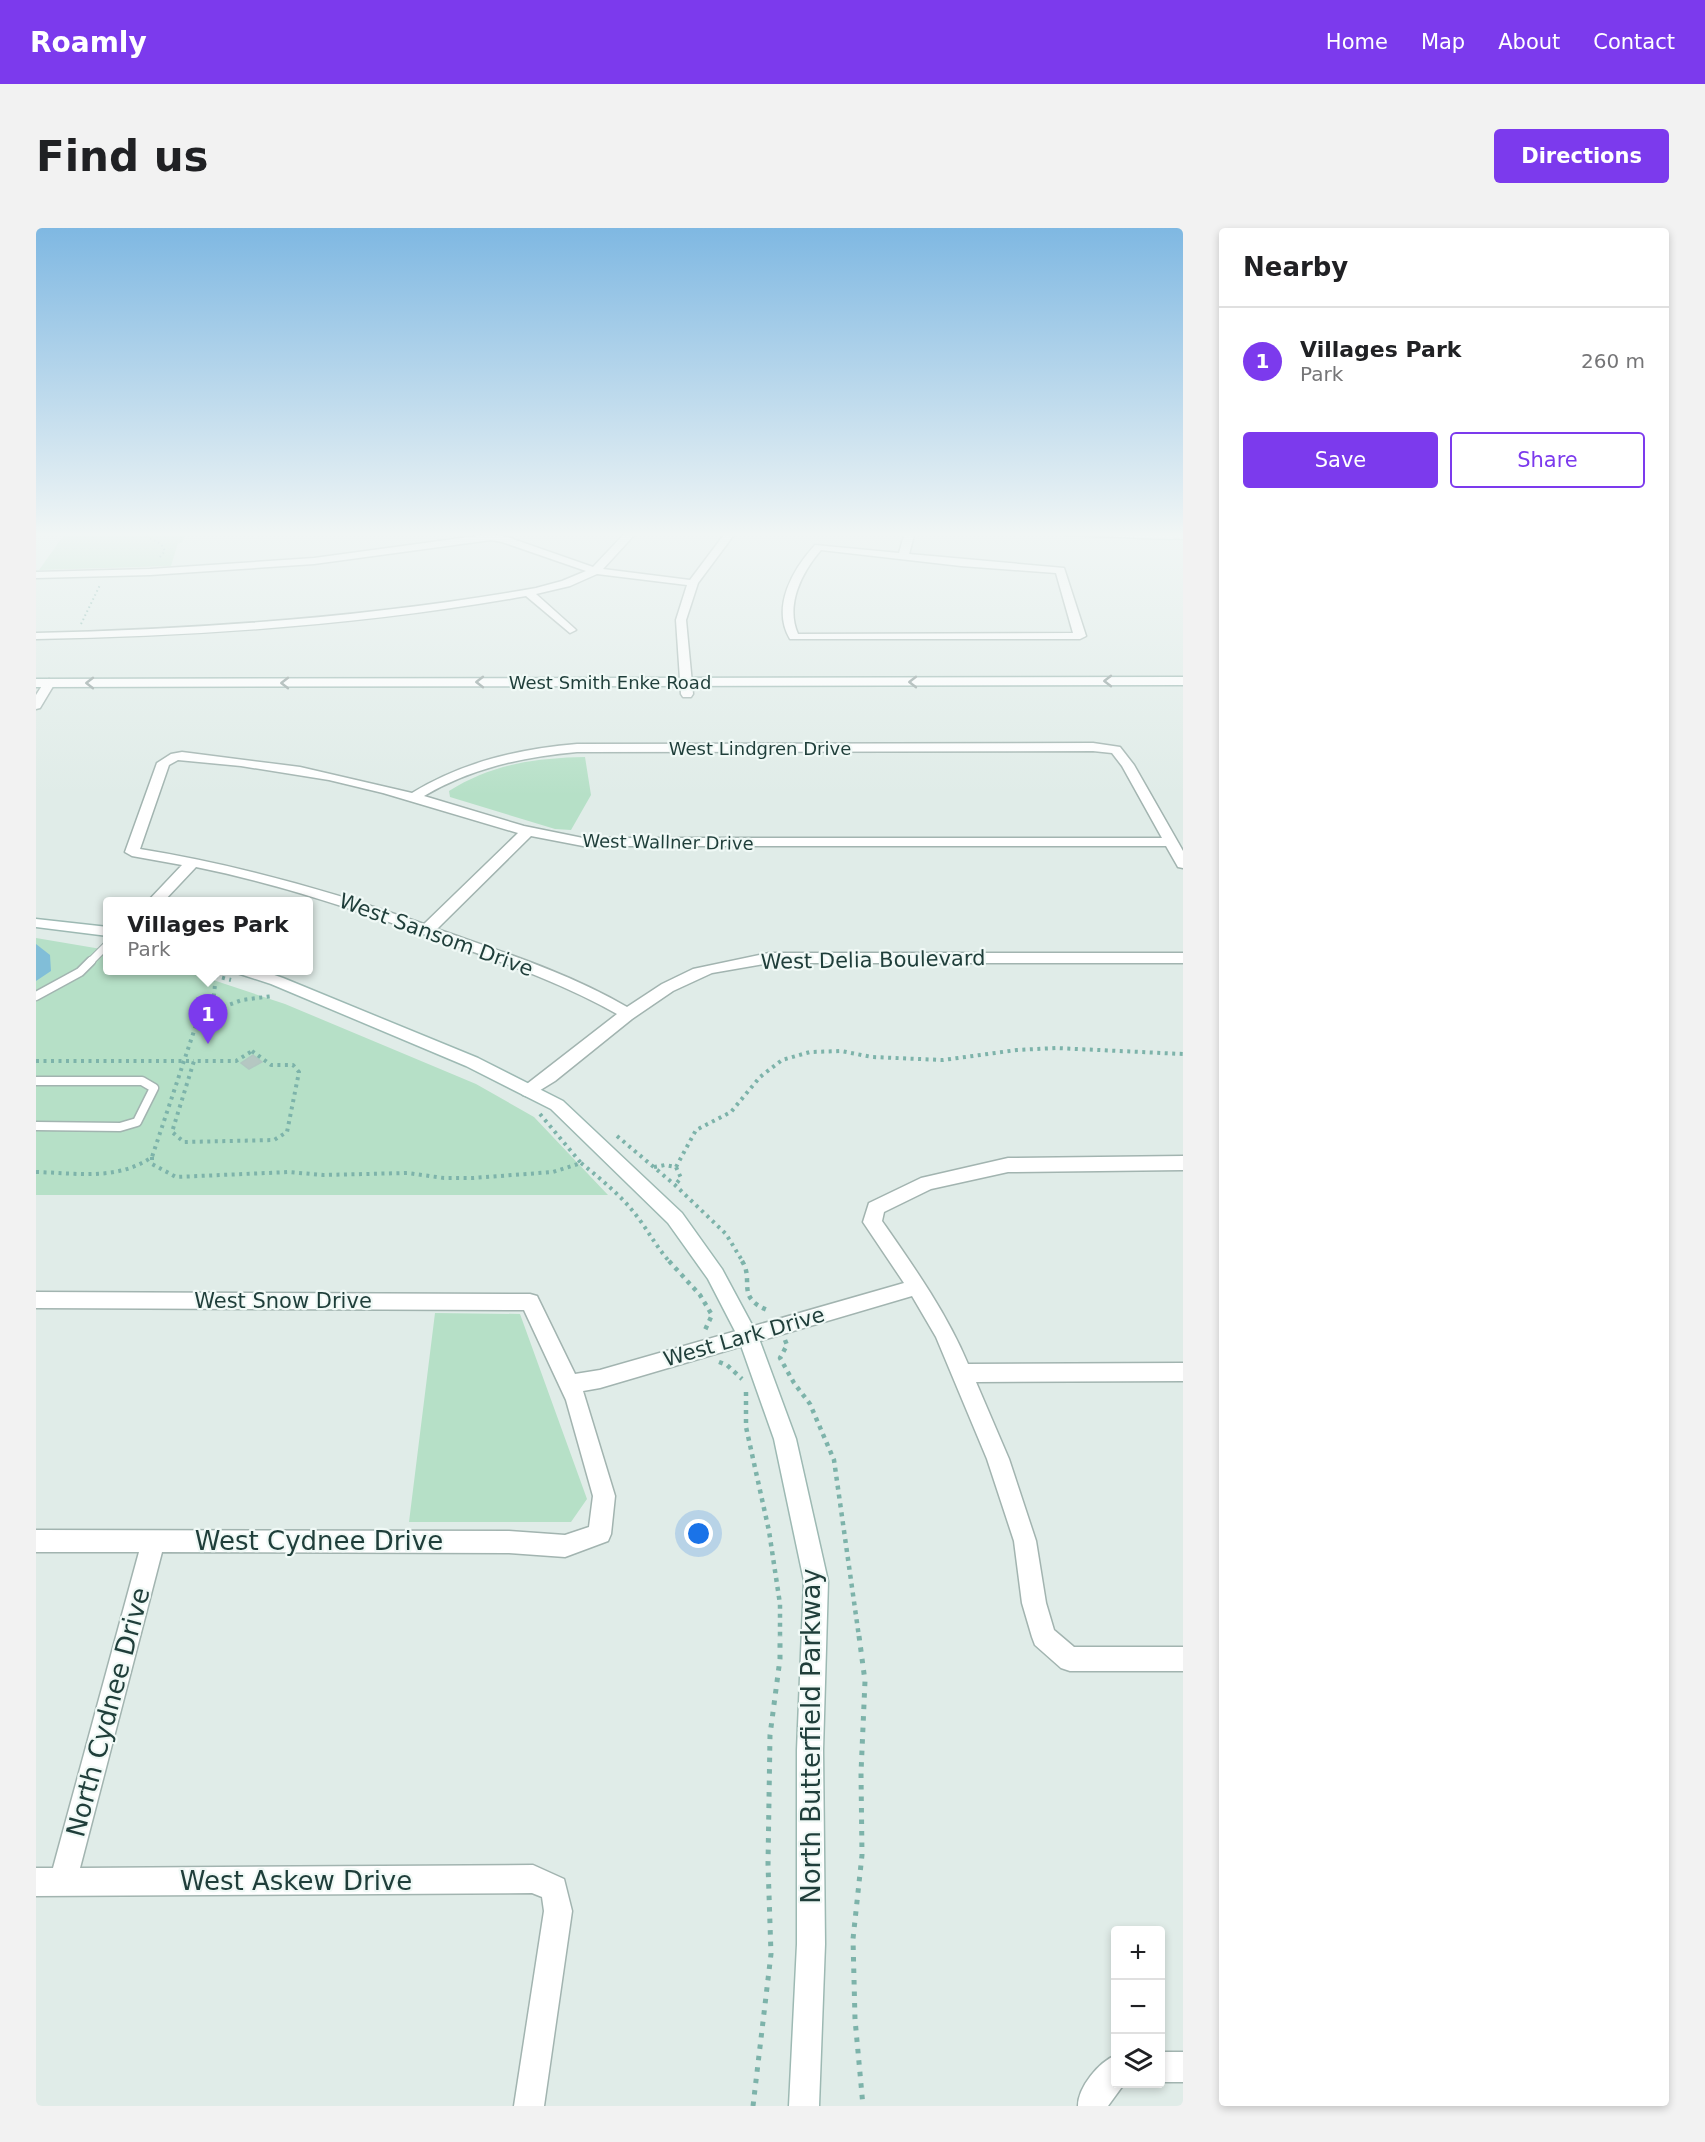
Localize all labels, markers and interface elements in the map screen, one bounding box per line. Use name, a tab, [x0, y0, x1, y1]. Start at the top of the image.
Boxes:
text: Roamly	[30, 26, 147, 59]
text: Home	[1326, 30, 1388, 54]
text: Map	[1421, 30, 1465, 54]
text: About	[1498, 30, 1560, 54]
text: Contact	[1593, 30, 1675, 54]
button: Directions	[1494, 129, 1669, 183]
text: Find us	[36, 132, 209, 181]
text: Nearby	[1243, 252, 1348, 282]
text: Villages Park	[1300, 337, 1461, 362]
text: 1	[1256, 349, 1269, 373]
text: 260 m	[1581, 349, 1645, 373]
text: Park	[1300, 362, 1343, 386]
button: Save	[1243, 432, 1438, 488]
button: Share	[1450, 432, 1645, 488]
street label: West Smith Enke Road	[509, 672, 711, 693]
one-way arrow	[1104, 675, 1113, 687]
one-way arrow	[280, 676, 289, 689]
one-way arrow	[475, 676, 484, 688]
one-way arrow	[909, 676, 918, 688]
one-way arrow	[85, 677, 94, 689]
street label: West Lindgren Drive	[669, 738, 851, 759]
street label: West Wallner Drive	[582, 830, 754, 854]
street label: West Sansom Drive	[336, 889, 536, 981]
popup	[103, 897, 313, 975]
text: Villages Park	[127, 912, 289, 937]
text: Park	[127, 937, 171, 961]
street label: West Delia Boulevard	[760, 946, 986, 974]
pin: 1	[188, 994, 228, 1044]
street label: West Snow Drive	[194, 1289, 372, 1313]
street label: West Lark Drive	[661, 1303, 827, 1371]
your location	[684, 1519, 713, 1548]
street label: West Cydnee Drive	[195, 1526, 443, 1556]
street label: North Butterfield Parkway	[796, 1568, 826, 1904]
street label: North Cydnee Drive	[60, 1584, 156, 1840]
street label: West Askew Drive	[180, 1866, 412, 1896]
map controls	[1111, 1926, 1165, 2088]
button: +	[1111, 1926, 1165, 1980]
button: −	[1111, 1980, 1165, 2034]
button: layers	[1111, 2034, 1165, 2088]

